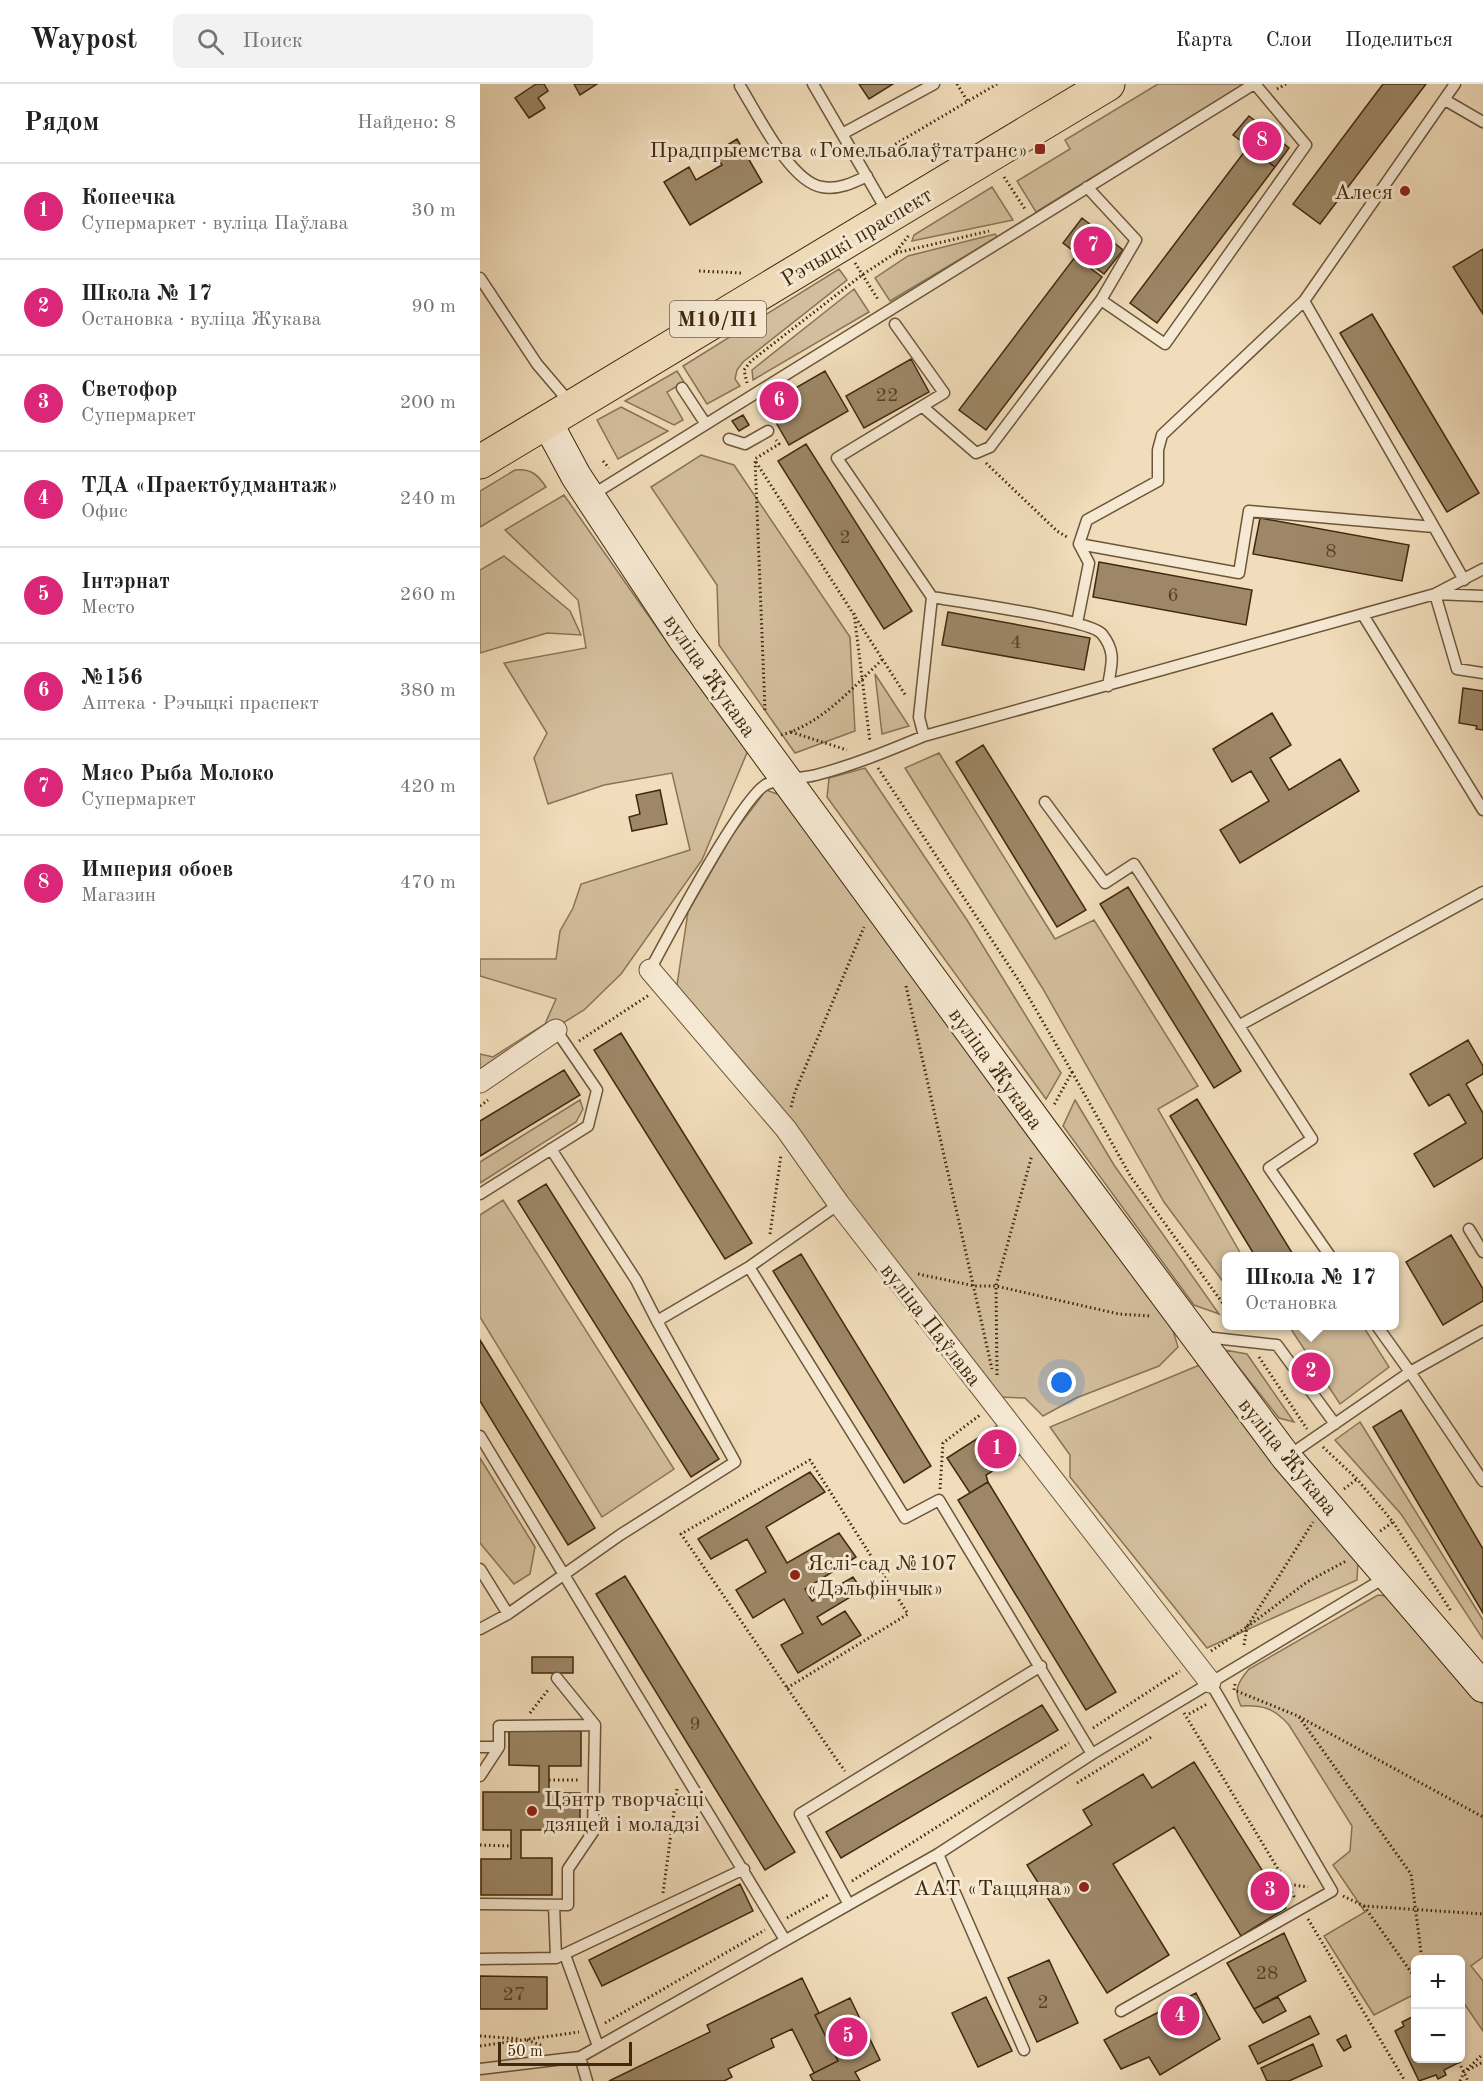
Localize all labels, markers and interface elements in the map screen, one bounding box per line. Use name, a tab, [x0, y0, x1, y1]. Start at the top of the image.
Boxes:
search box	[173, 14, 593, 68]
icon: search	[194, 25, 227, 58]
text: Waypost	[30, 27, 137, 55]
text: Поиск	[242, 30, 303, 52]
text: Карта	[1176, 30, 1233, 51]
text: Слои	[1266, 30, 1312, 51]
text: Поделиться	[1345, 30, 1453, 51]
text: Рядом	[24, 110, 99, 136]
text: Найдено: 8	[357, 113, 456, 133]
pin: 8	[1242, 118, 1282, 164]
place label: Прадпрыемства «Гомельаблаўтатранс»	[649, 140, 1028, 162]
marker: Прадпрыемства «Гомельаблаўтатранс»	[1033, 142, 1047, 156]
place label: Алеся	[1334, 182, 1393, 204]
street label: Рэчыцкі праспект	[778, 184, 936, 291]
marker: Алеся	[1398, 184, 1412, 198]
text: Копеечка	[81, 187, 176, 209]
text: 1	[38, 201, 49, 221]
text: 30 m	[411, 201, 456, 221]
text: Супермаркет · вуліца Паўлава	[81, 214, 348, 234]
pin: 7	[1074, 224, 1112, 268]
text: Школа № 17	[81, 283, 212, 305]
text: 2	[38, 297, 49, 317]
text: 90 m	[411, 297, 456, 317]
road number: М10/П1	[670, 301, 766, 337]
text: Остановка · вуліца Жукава	[81, 310, 321, 330]
pin: 6	[760, 378, 798, 424]
text: Светофор	[81, 379, 177, 401]
house number: 22	[875, 386, 899, 406]
text: 3	[38, 393, 49, 413]
text: 200 m	[400, 393, 456, 413]
text: Супермаркет	[81, 406, 196, 426]
text: ТДА «Праектбудмантаж»	[81, 475, 338, 497]
text: 4	[38, 489, 49, 509]
text: 240 m	[400, 489, 456, 509]
text: Офис	[81, 502, 128, 522]
house number: 2	[839, 528, 851, 548]
house number: 8	[1325, 542, 1337, 562]
text: Інтэрнат	[81, 571, 170, 593]
text: 5	[38, 585, 49, 605]
text: 260 m	[400, 585, 456, 605]
house number: 6	[1167, 586, 1179, 606]
text: Место	[81, 598, 135, 618]
street label: вуліца Жукава	[659, 611, 760, 742]
house number: 4	[1010, 633, 1022, 653]
text: №156	[81, 667, 143, 689]
text: 6	[38, 681, 49, 701]
text: 380 m	[400, 681, 456, 701]
text: Аптека · Рэчыцкі праспект	[81, 694, 319, 714]
text: Мясо Рыба Молоко	[81, 763, 274, 785]
text: 7	[38, 777, 49, 797]
text: 420 m	[400, 777, 456, 797]
text: Супермаркет	[81, 790, 196, 810]
text: Империя обоев	[81, 859, 233, 881]
text: 8	[38, 873, 49, 893]
text: 470 m	[400, 873, 456, 893]
text: Магазин	[81, 886, 156, 906]
street label: вуліца Жукава	[944, 1004, 1047, 1134]
popup	[1222, 1252, 1399, 1330]
street label: вуліца Паўлава	[876, 1260, 985, 1391]
text: Школа № 17	[1245, 1267, 1376, 1289]
text: Остановка	[1245, 1294, 1337, 1314]
pin: 2	[1292, 1350, 1330, 1394]
your location	[1047, 1368, 1076, 1397]
street label: вуліца Жукава	[1233, 1394, 1341, 1520]
pin: 1	[978, 1426, 1016, 1472]
place label: Яслі-сад №107 «Дэльфінчык»	[807, 1553, 957, 1600]
marker: Яслі-сад №107 «Дэльфінчык»	[788, 1568, 802, 1582]
house number: 9	[689, 1715, 701, 1735]
place label: Цэнтр творчасці дзяцей і моладзі	[544, 1789, 704, 1836]
marker: Цэнтр творчасці дзяцей і моладзі	[525, 1804, 539, 1818]
pin: 3	[1250, 1868, 1290, 1914]
place label: ААТ «Таццяна»	[913, 1878, 1072, 1900]
marker: ААТ «Таццяна»	[1077, 1880, 1091, 1894]
map controls	[1411, 1955, 1465, 2063]
button: +	[1411, 1955, 1465, 2009]
house number: 28	[1255, 1964, 1279, 1984]
house number: 27	[502, 1985, 526, 2005]
house number: 2	[1037, 1993, 1049, 2013]
pin: 4	[1160, 1994, 1200, 2038]
button: −	[1411, 2009, 1465, 2063]
pin: 5	[828, 2014, 868, 2060]
scale bar	[498, 2039, 632, 2066]
text: 50 m	[507, 2044, 543, 2060]

